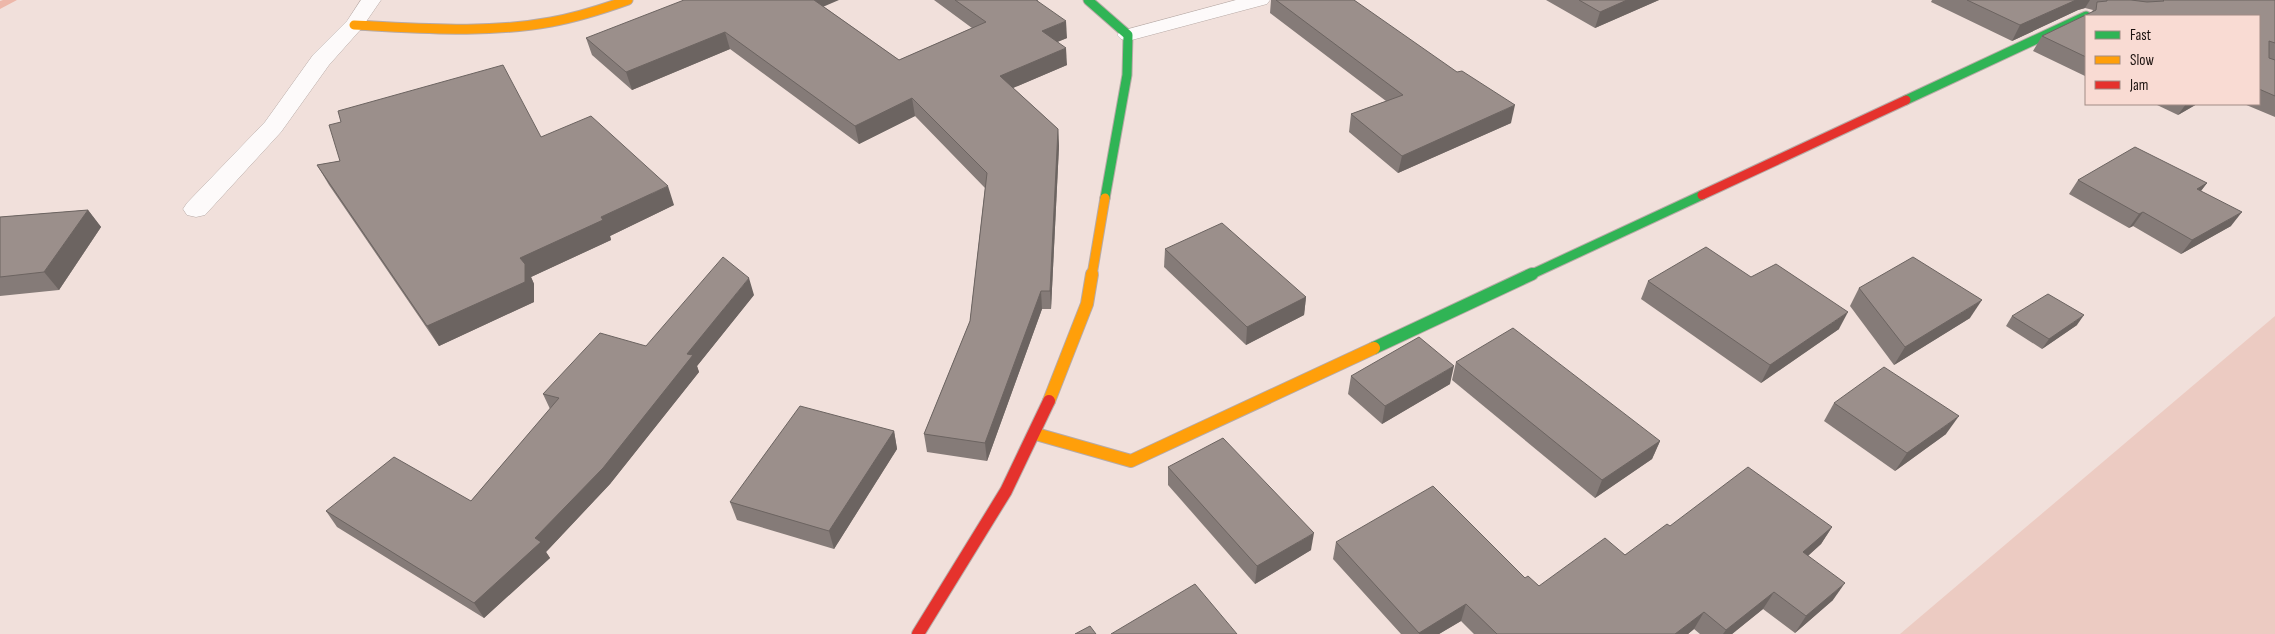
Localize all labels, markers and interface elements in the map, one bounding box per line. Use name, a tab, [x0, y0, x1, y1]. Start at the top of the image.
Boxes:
legend	[2085, 15, 2260, 105]
text: Fast	[2130, 26, 2152, 45]
text: Slow	[2130, 51, 2154, 70]
text: Jam	[2129, 76, 2148, 95]

